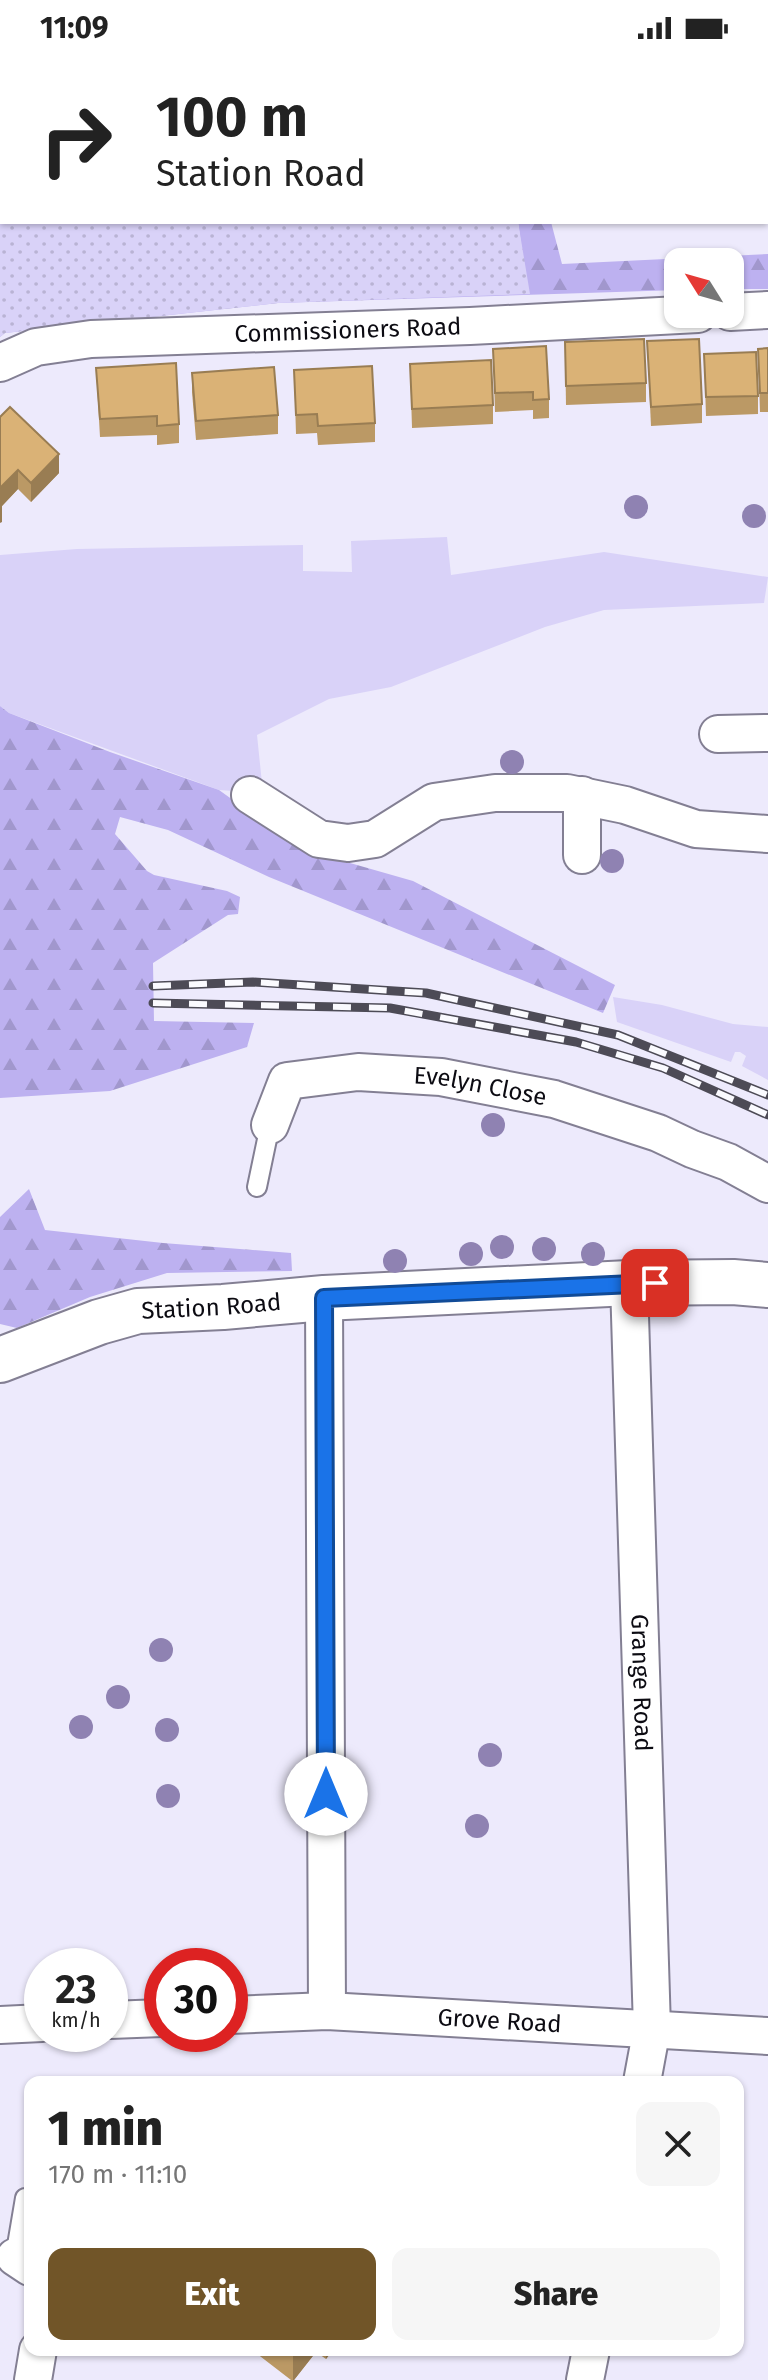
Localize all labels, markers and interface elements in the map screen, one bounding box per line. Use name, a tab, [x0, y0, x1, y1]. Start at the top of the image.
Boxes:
text: 11:09	[40, 10, 109, 46]
text: 100 m	[156, 84, 308, 151]
icon: right	[24, 88, 128, 192]
text: Station Road	[156, 152, 366, 196]
north arrow	[664, 248, 744, 328]
map controls	[664, 248, 744, 328]
street label: Commissioners Road	[234, 312, 462, 348]
street label: Evelyn Close	[413, 1061, 549, 1111]
pin	[621, 1249, 689, 1317]
icon: arrive	[633, 1261, 677, 1305]
street label: Station Road	[141, 1288, 282, 1325]
street label: Grange Road	[625, 1614, 657, 1752]
position arrow	[284, 1752, 368, 1836]
speed limit sign: 30	[144, 1948, 248, 2052]
text: 23	[55, 1966, 97, 2014]
street label: Grove Road	[437, 2003, 562, 2038]
text: km/h	[51, 2008, 101, 2032]
text: 1 min	[48, 2100, 163, 2158]
button: close	[636, 2102, 720, 2186]
text: 170 m · 11:10	[48, 2159, 187, 2190]
button: Exit	[48, 2248, 376, 2340]
button: Share	[392, 2248, 720, 2340]

